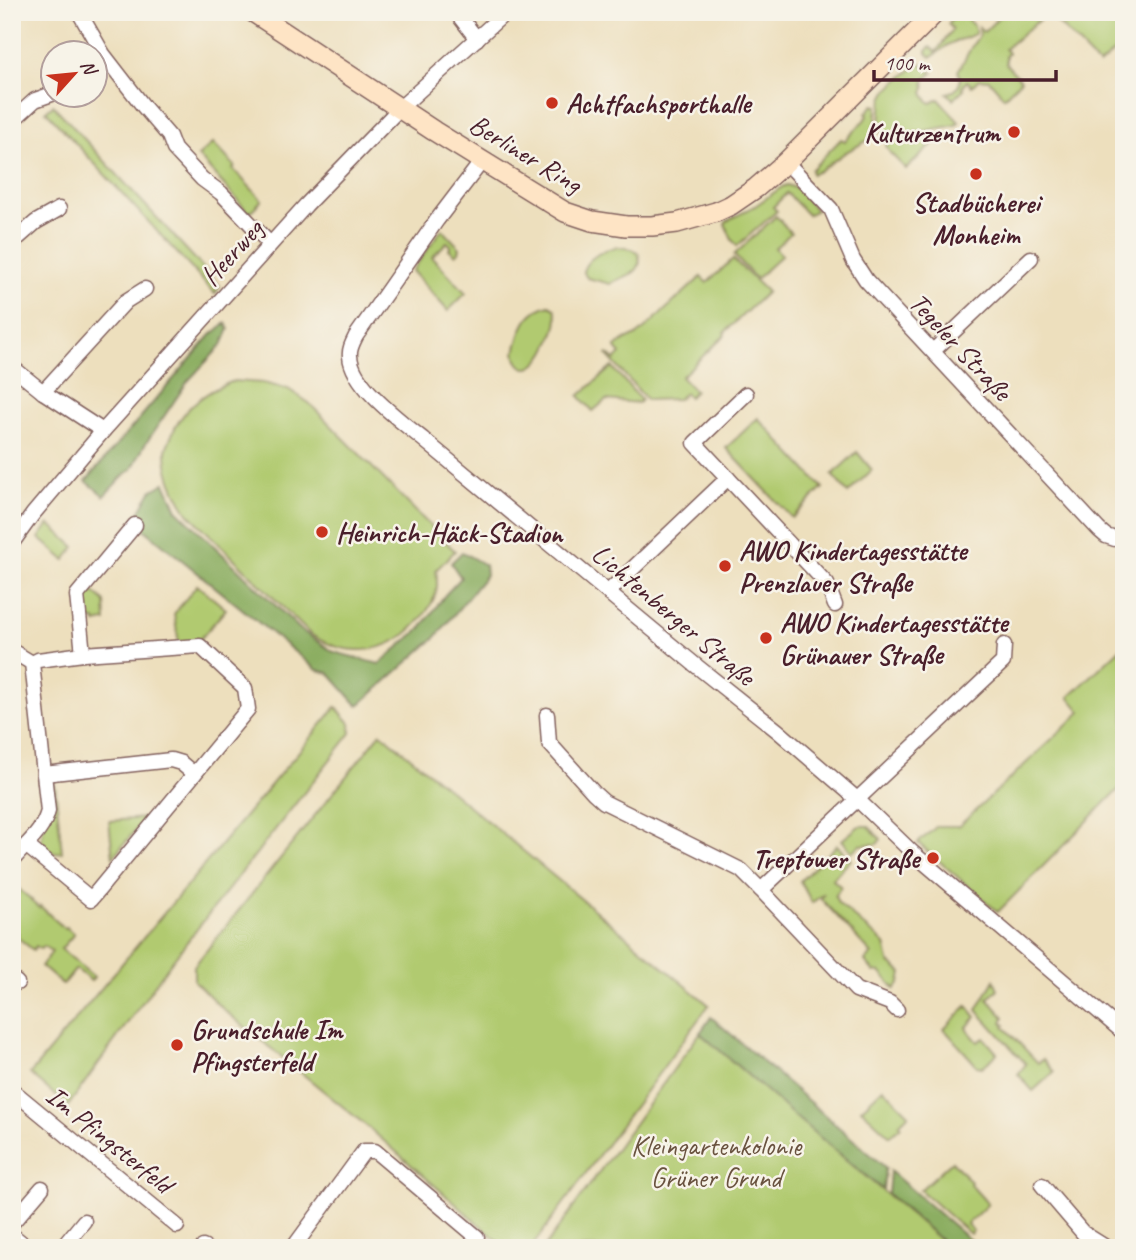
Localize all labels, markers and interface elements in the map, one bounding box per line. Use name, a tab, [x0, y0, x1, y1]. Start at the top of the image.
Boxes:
north arrow	[38, 38, 108, 108]
scale bar	[874, 38, 1056, 82]
text: 100 m	[884, 50, 931, 76]
text: N	[75, 56, 103, 80]
place label: Achtfachsporthalle	[566, 86, 753, 121]
marker: Achtfachsporthalle	[544, 95, 560, 111]
street label: Berliner Ring	[463, 106, 590, 202]
place label: Kulturzentrum	[864, 115, 1002, 150]
marker: Kulturzentrum	[1006, 124, 1022, 140]
marker: Stadbücherei Monheim	[968, 166, 984, 182]
place label: Stadbücherei Monheim	[912, 185, 1043, 252]
street label: Heerweg	[192, 210, 272, 293]
street label: Tegeler Straße	[902, 285, 1021, 409]
place label: Heinrich-Häck-Stadion	[336, 515, 565, 550]
marker: Heinrich-Häck-Stadion	[314, 524, 330, 540]
place label: AWO Kindertagesstätte Prenzlauer Straße	[739, 533, 969, 600]
street label: Lichtenberger Straße	[585, 536, 764, 694]
marker: AWO Kindertagesstätte Prenzlauer Straße	[717, 558, 733, 574]
place label: AWO Kindertagesstätte Grünauer Straße	[780, 605, 1010, 672]
marker: AWO Kindertagesstätte Grünauer Straße	[758, 630, 774, 646]
place label: Treptower Straße	[752, 841, 922, 876]
marker: Treptower Straße	[925, 850, 941, 866]
place label: Grundschule Im Pfingsterfeld	[191, 1012, 344, 1079]
marker: Grundschule Im Pfingsterfeld	[169, 1037, 185, 1053]
street label: Im Pfingsterfeld	[39, 1078, 183, 1204]
park label: Kleingartenkolonie Grüner Grund	[631, 1128, 803, 1195]

